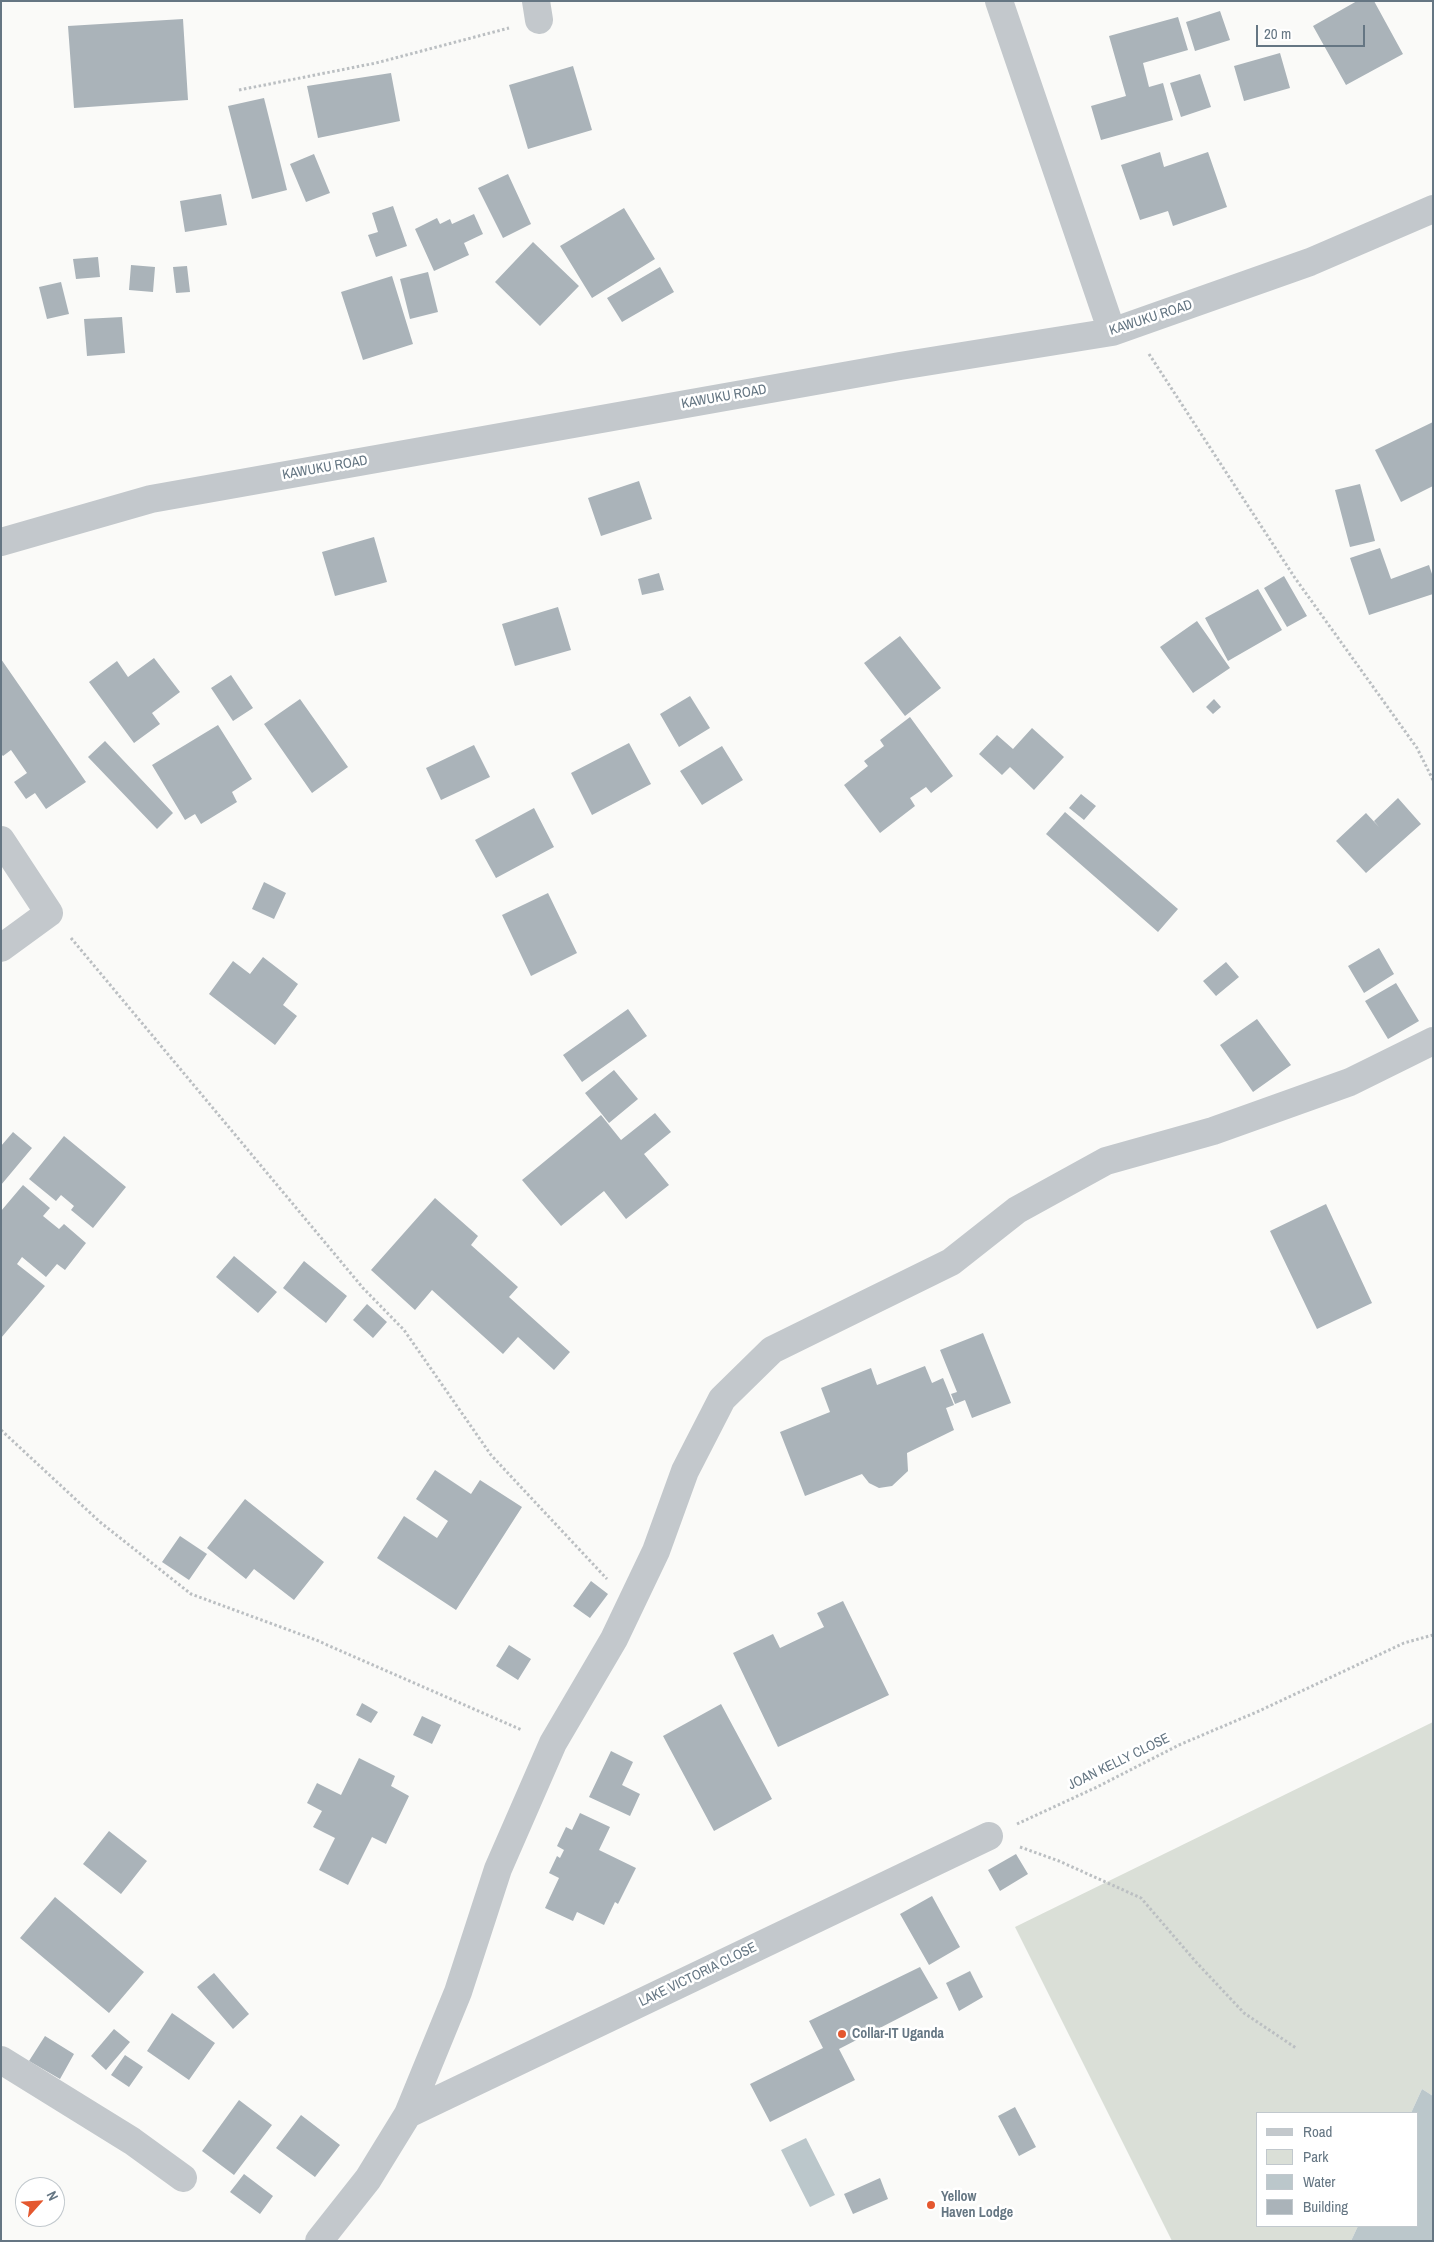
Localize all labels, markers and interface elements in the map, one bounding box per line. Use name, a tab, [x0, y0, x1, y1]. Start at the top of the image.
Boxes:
scale bar	[1259, 15, 1368, 47]
text: 20 m	[1264, 23, 1291, 44]
street label: KAWUKU ROAD	[1107, 297, 1195, 339]
street label: KAWUKU ROAD	[680, 381, 768, 413]
street label: KAWUKU ROAD	[281, 452, 369, 484]
street label: JOAN KELLY CLOSE	[1066, 1730, 1172, 1794]
street label: LAKE VICTORIA CLOSE	[636, 1939, 760, 2011]
place label: Collar-IT Uganda	[852, 2026, 944, 2042]
marker: Collar-IT Uganda	[836, 2028, 848, 2040]
legend	[1256, 2112, 1419, 2227]
text: Road	[1303, 2121, 1332, 2142]
text: Park	[1303, 2146, 1328, 2167]
text: Water	[1303, 2171, 1335, 2192]
north arrow	[15, 2177, 65, 2227]
text: N	[43, 2188, 62, 2204]
place label: Yellow Haven Lodge	[941, 2189, 1013, 2222]
text: Building	[1303, 2196, 1348, 2217]
marker: Yellow Haven Lodge	[925, 2199, 937, 2211]

